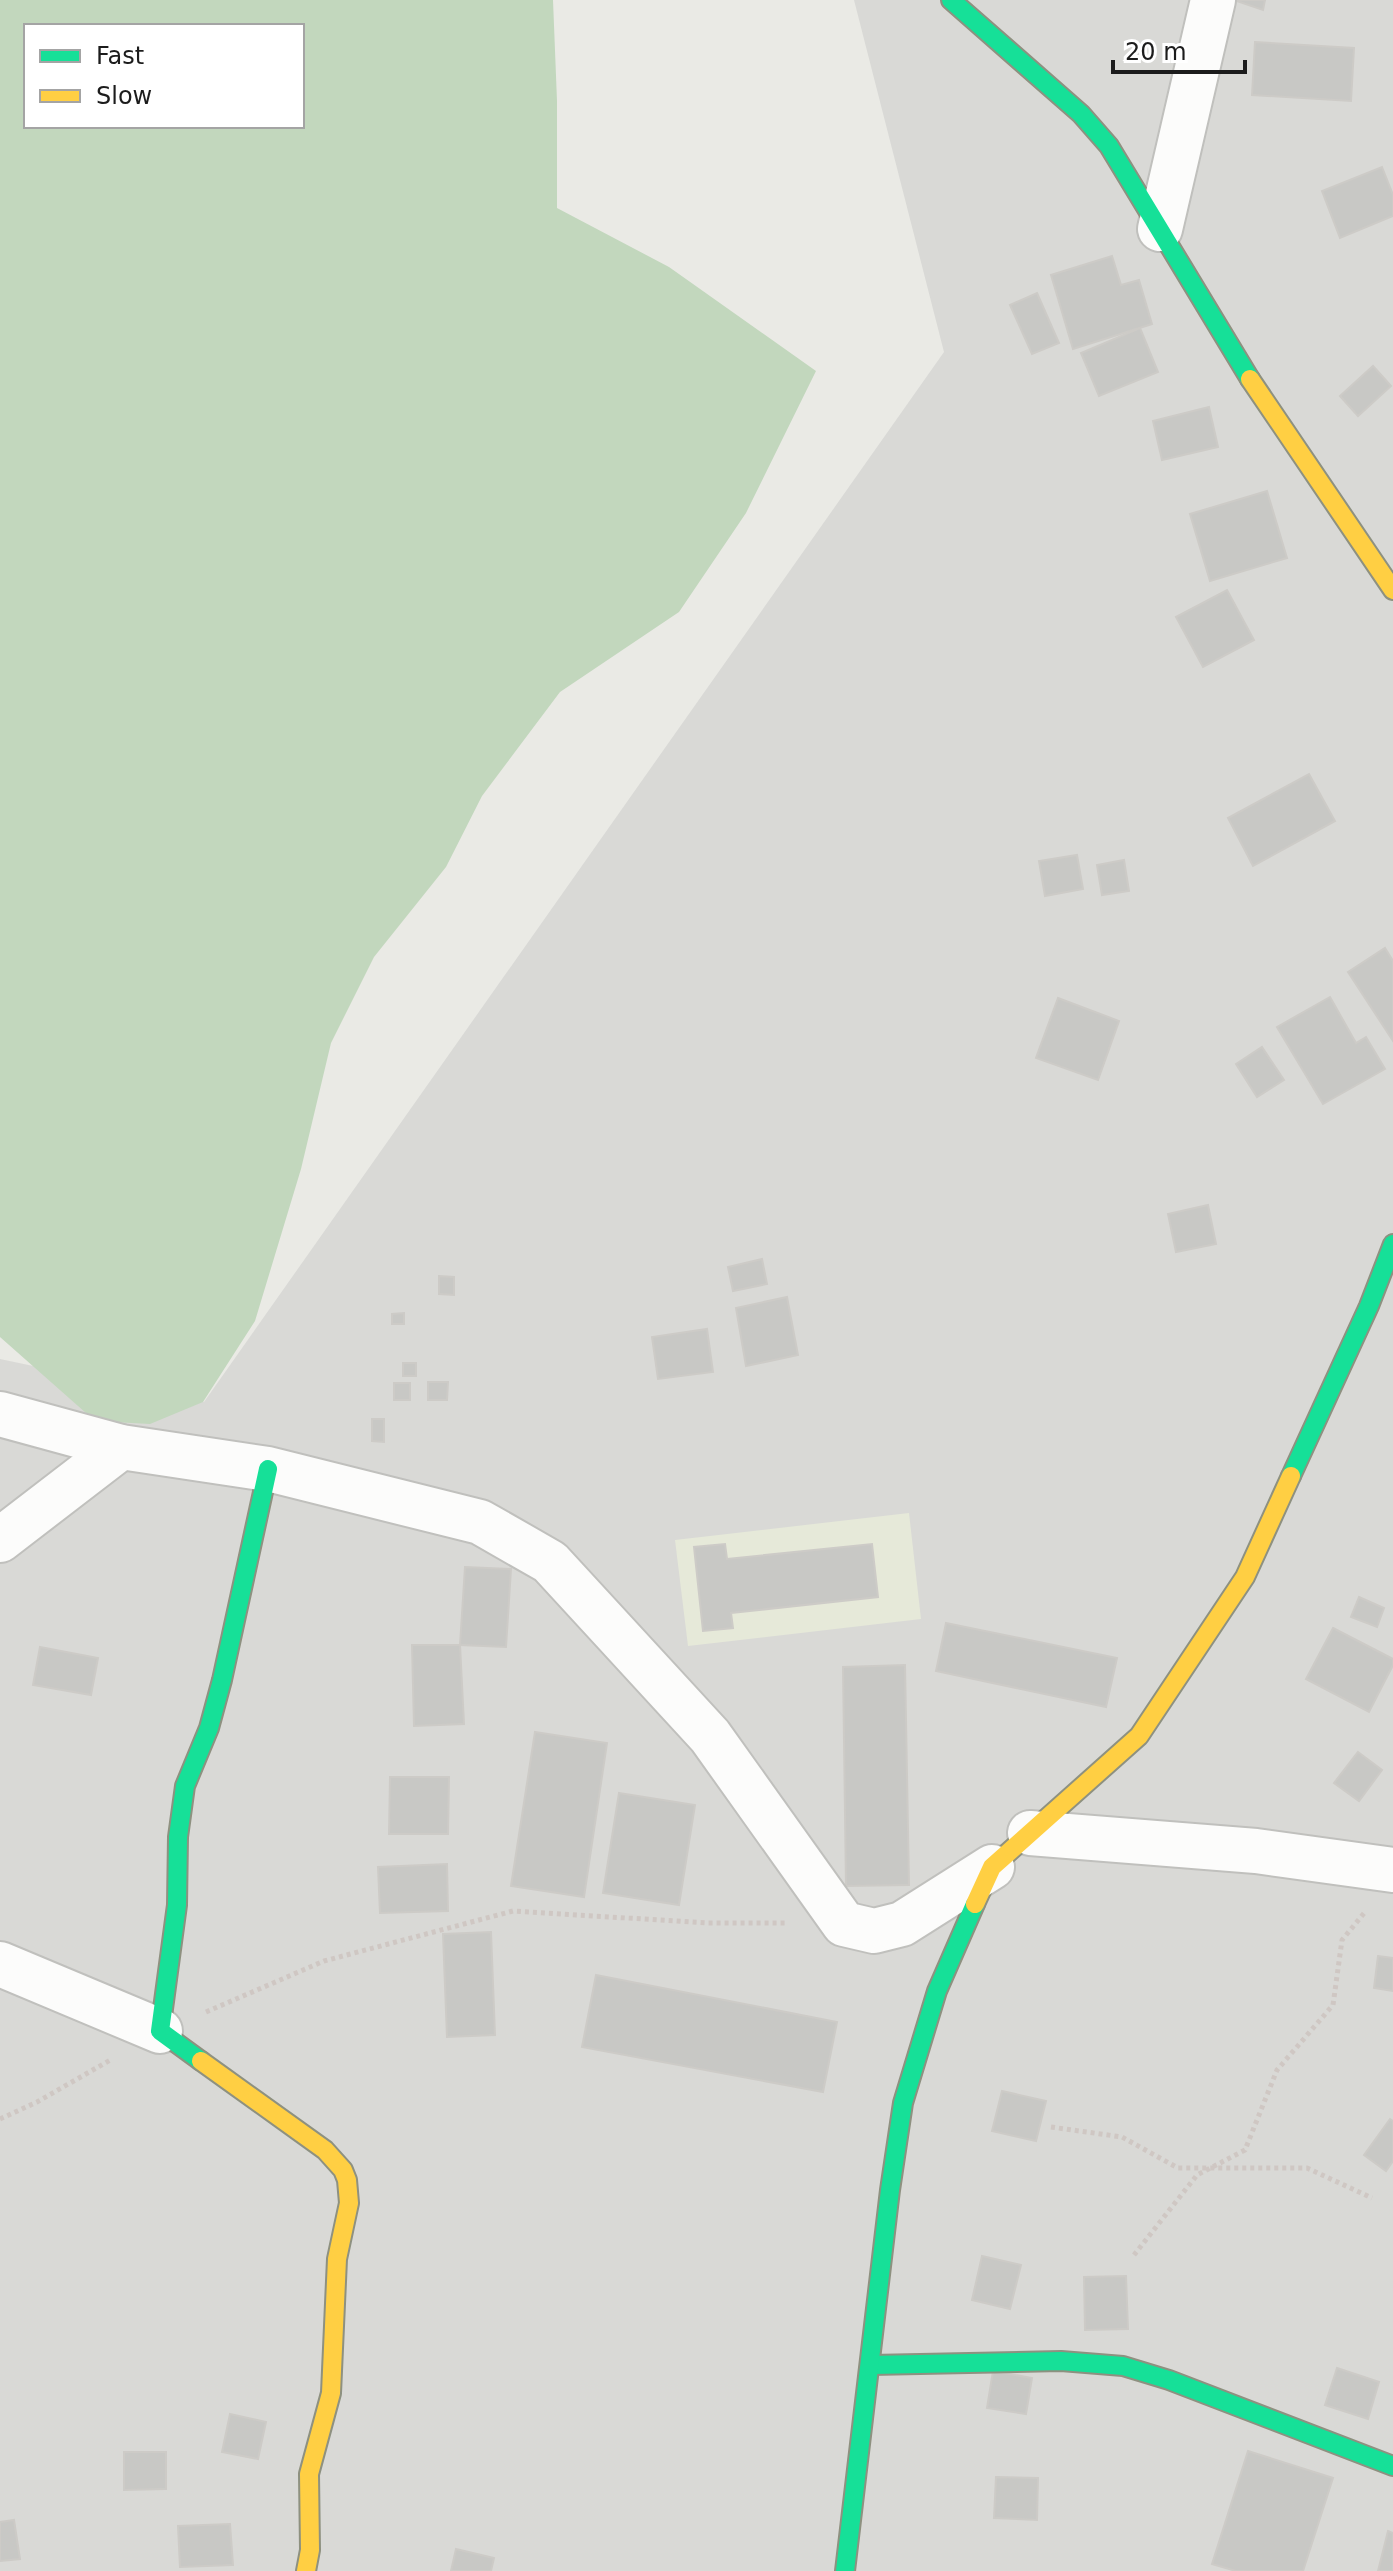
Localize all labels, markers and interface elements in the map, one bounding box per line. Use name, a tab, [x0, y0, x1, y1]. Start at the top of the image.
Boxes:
legend	[24, 24, 304, 128]
scale bar	[1113, 24, 1245, 74]
text: 20 m	[1125, 38, 1187, 66]
text: Fast	[96, 42, 144, 70]
text: Slow	[96, 82, 152, 110]

